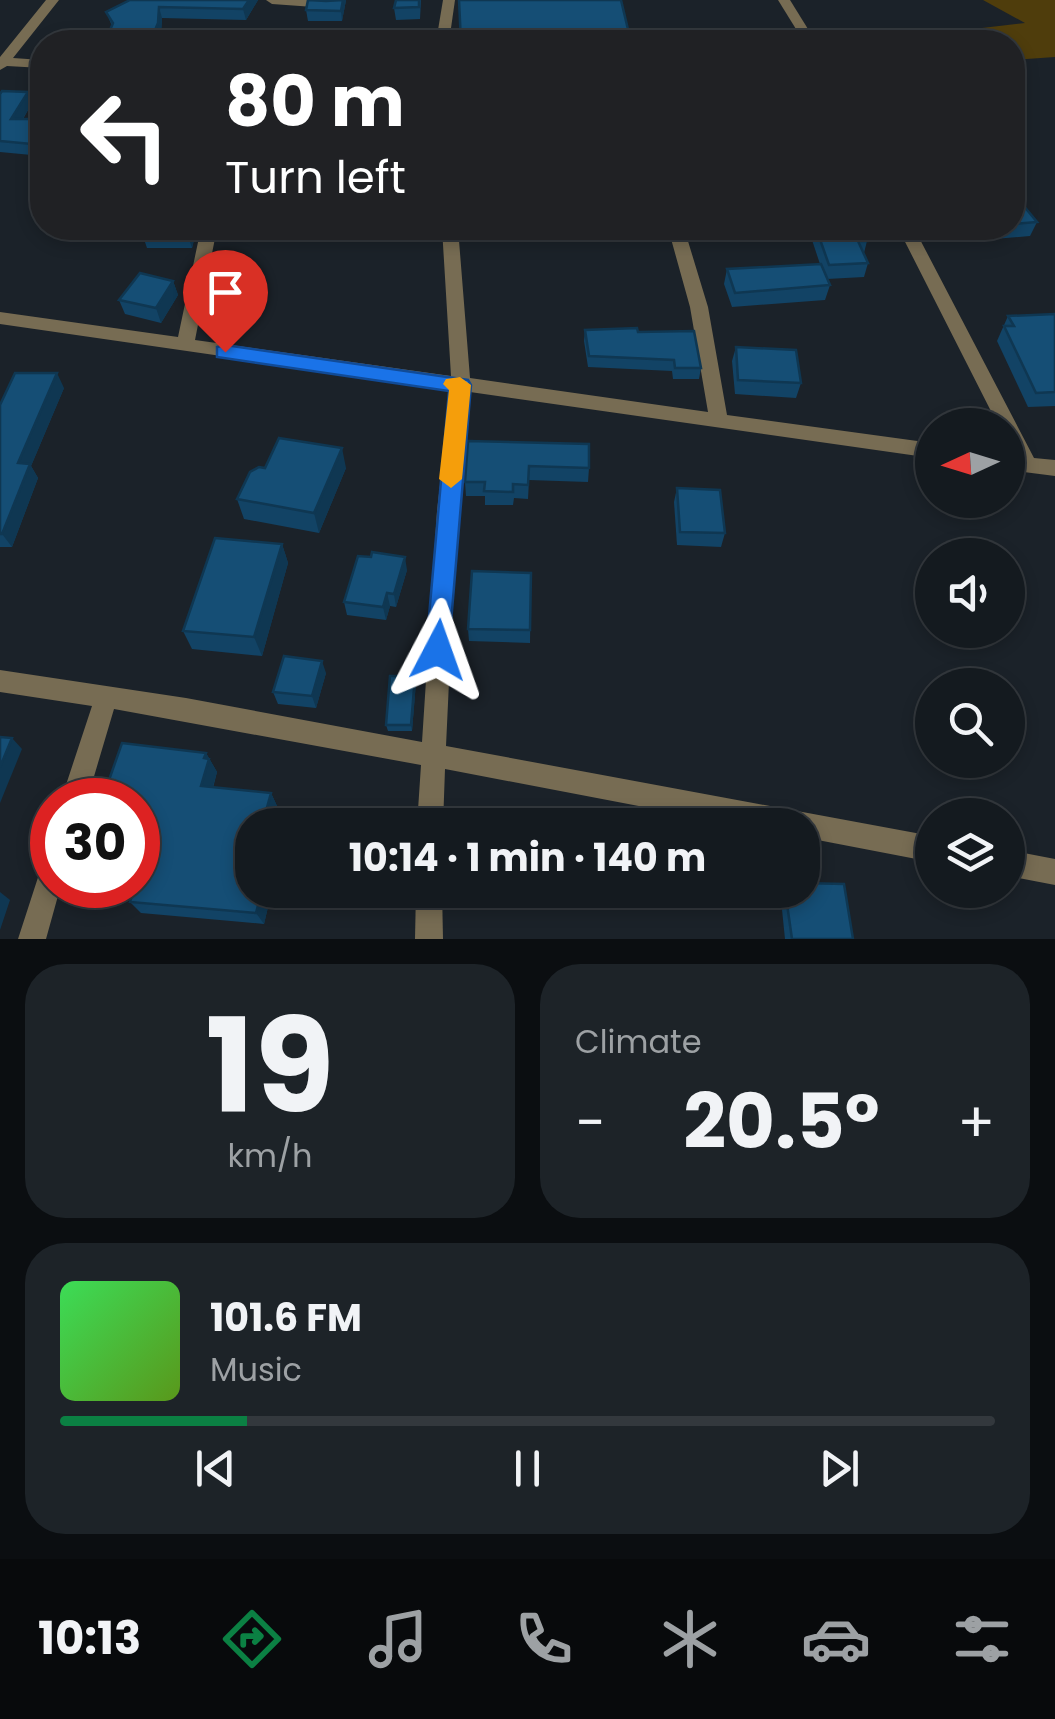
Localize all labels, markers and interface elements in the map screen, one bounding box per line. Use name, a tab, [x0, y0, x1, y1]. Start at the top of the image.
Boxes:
text: 80 m	[225, 52, 405, 151]
icon: left	[60, 70, 190, 200]
text: Turn left	[225, 146, 406, 209]
pin	[183, 250, 268, 353]
icon: arrive	[198, 265, 253, 320]
north arrow	[915, 408, 1025, 518]
map controls	[915, 408, 1025, 908]
button: sound	[915, 538, 1025, 648]
position arrow	[386, 598, 490, 702]
button: search	[915, 668, 1025, 778]
speed limit sign: 30	[30, 778, 160, 908]
button: layers	[915, 798, 1025, 908]
text: 10:14 · 1 min · 140 m	[349, 831, 706, 884]
text: 19	[206, 975, 334, 1158]
text: Climate	[575, 1019, 702, 1064]
text: 20.5°	[683, 1069, 880, 1174]
text: −	[575, 1084, 605, 1161]
text: +	[957, 1084, 995, 1161]
text: km/h	[227, 1133, 313, 1178]
text: 101.6 FM	[210, 1291, 362, 1344]
text: Music	[210, 1347, 302, 1392]
icon: previous	[188, 1441, 243, 1496]
icon: pause	[500, 1441, 555, 1496]
icon: next	[812, 1441, 867, 1496]
icon: directions	[217, 1604, 287, 1674]
icon: music	[363, 1604, 433, 1674]
icon: phone	[509, 1604, 579, 1674]
icon: climate	[655, 1604, 725, 1674]
icon: car	[801, 1604, 871, 1674]
icon: filters	[947, 1604, 1017, 1674]
text: 10:13	[38, 1607, 141, 1670]

